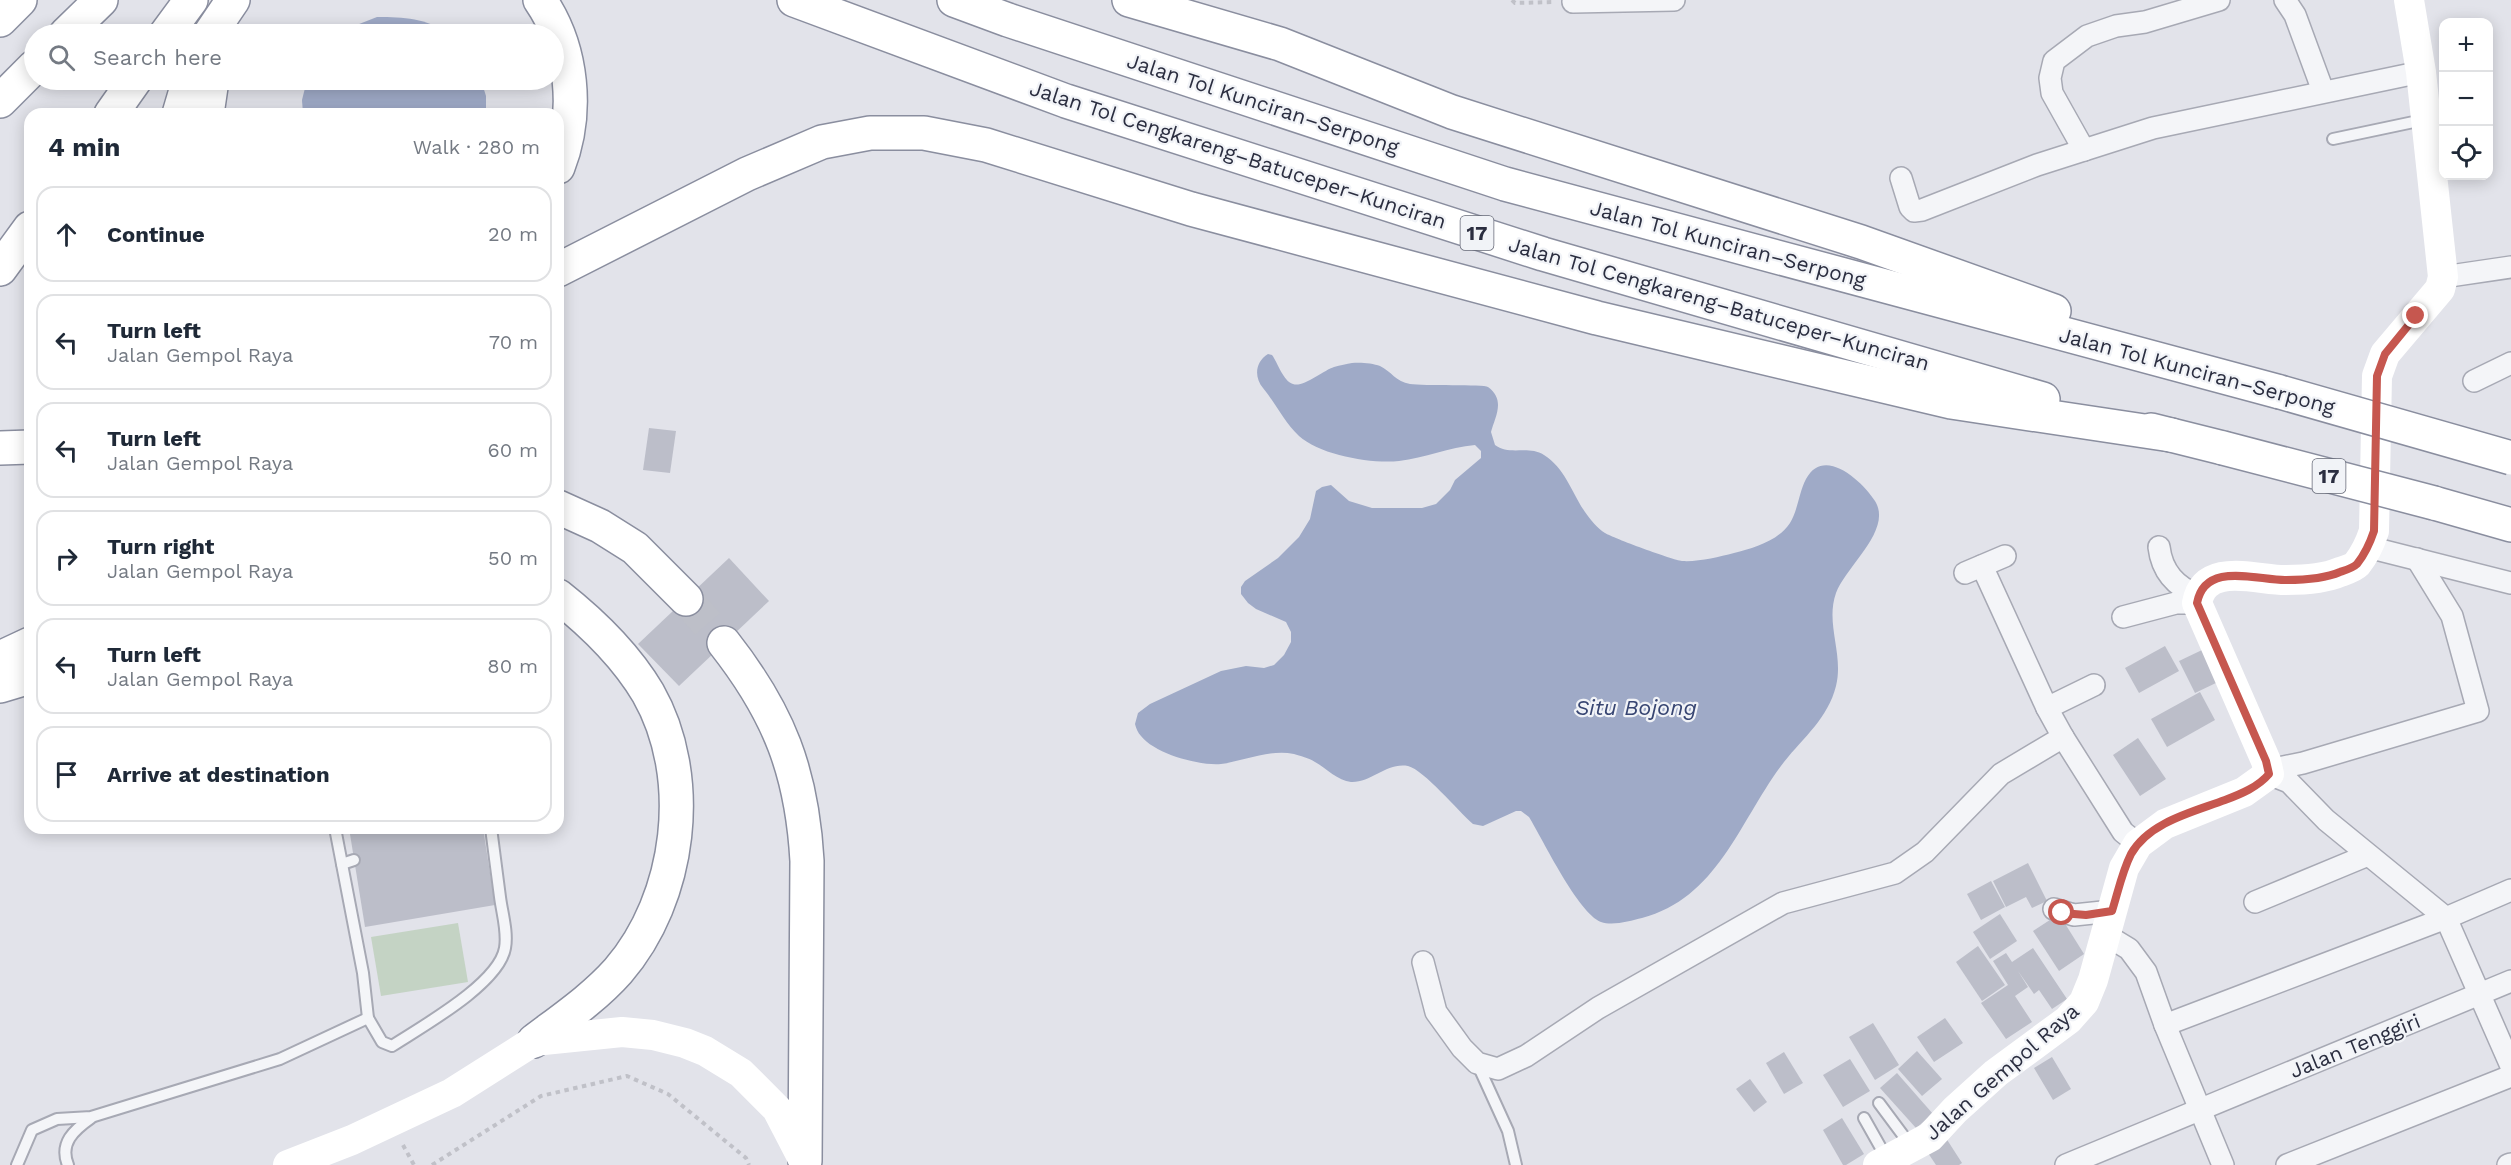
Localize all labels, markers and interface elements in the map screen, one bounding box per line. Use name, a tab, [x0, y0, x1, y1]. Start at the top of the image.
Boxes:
map controls	[2439, 18, 2493, 180]
button: +	[2439, 18, 2493, 72]
search box	[24, 24, 564, 90]
icon: search	[45, 41, 78, 74]
text: Search here	[93, 45, 222, 70]
street label: Jalan Tol Kunciran–Serpong	[1124, 48, 1403, 160]
button: −	[2439, 72, 2493, 126]
street label: Jalan Tol Cengkareng–Batuceper–Kunciran	[1027, 75, 1450, 234]
button: locate	[2439, 126, 2493, 180]
text: 4 min	[48, 132, 120, 162]
text: Walk · 280 m	[413, 135, 540, 159]
street label: Jalan Tol Kunciran–Serpong	[1588, 195, 1869, 293]
road number: 17	[1460, 216, 1494, 250]
icon: ahead	[50, 218, 83, 251]
text: Continue	[107, 222, 205, 247]
text: 20 m	[488, 222, 538, 246]
street label: Jalan Tol Cengkareng–Batuceper–Kunciran	[1506, 231, 1932, 376]
route end	[2402, 302, 2428, 328]
text: Turn left	[107, 318, 201, 343]
street label: Jalan Tol Kunciran–Serpong	[2057, 322, 2338, 420]
icon: left	[50, 326, 83, 359]
text: 70 m	[489, 330, 538, 354]
text: Jalan Gempol Raya	[107, 343, 293, 367]
text: Turn left	[107, 426, 201, 451]
icon: left	[50, 434, 83, 467]
text: 60 m	[488, 438, 538, 462]
text: Jalan Gempol Raya	[107, 451, 293, 475]
road number: 17	[2312, 459, 2346, 493]
text: Turn right	[107, 534, 214, 559]
icon: right	[50, 542, 83, 575]
text: 50 m	[488, 546, 538, 570]
text: Jalan Gempol Raya	[107, 559, 293, 583]
text: Turn left	[107, 642, 201, 667]
icon: left	[50, 650, 83, 683]
text: 80 m	[487, 654, 538, 678]
text: Jalan Gempol Raya	[107, 667, 293, 691]
water label: Situ Bojong	[1575, 695, 1697, 720]
icon: arrive	[50, 758, 83, 791]
text: Arrive at destination	[107, 762, 330, 787]
route start	[2048, 899, 2074, 925]
street label: Jalan Gempol Raya	[1920, 998, 2084, 1145]
street label: Jalan Tenggiri	[2286, 1008, 2424, 1083]

